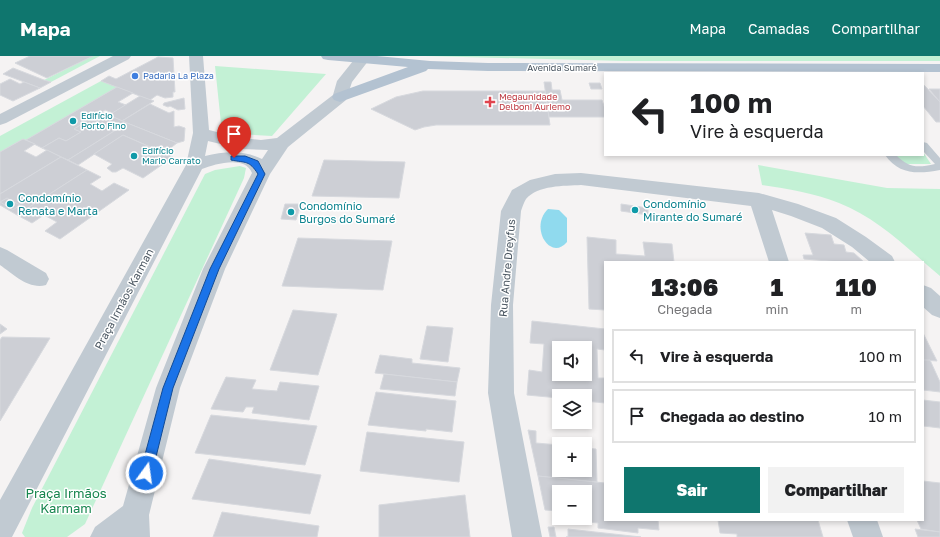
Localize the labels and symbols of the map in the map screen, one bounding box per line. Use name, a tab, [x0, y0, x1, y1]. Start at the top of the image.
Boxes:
street label: Avenida Sumaré	[527, 62, 597, 73]
place label: Padaria La Plaza	[143, 70, 214, 81]
marker: Padaria La Plaza	[130, 71, 140, 81]
place label: Megaunidade Delboni Auriemo	[499, 91, 570, 112]
marker: Megaunidade Delboni Auriemo	[484, 96, 496, 108]
place label: Edifício Porto Fino	[81, 110, 126, 131]
marker: Edifício Porto Fino	[68, 116, 78, 126]
pin	[217, 117, 251, 158]
place label: Edifício Mario Carrato	[142, 145, 201, 166]
marker: Edifício Mario Carrato	[129, 151, 139, 161]
place label: Condomínio Renata e Marta	[18, 191, 98, 217]
place label: Condomínio Mirante do Sumaré	[643, 197, 742, 223]
marker: Condomínio Renata e Marta	[5, 199, 15, 209]
place label: Condomínio Burgos do Sumaré	[299, 199, 395, 225]
marker: Condomínio Mirante do Sumaré	[630, 205, 640, 215]
marker: Condomínio Burgos do Sumaré	[286, 207, 296, 217]
street label: Rua Andre Dreyfus	[496, 218, 517, 317]
street label: Praça Irmãos Karman	[91, 246, 156, 351]
position arrow	[125, 452, 167, 494]
park label: Praça Irmãos Karmam	[25, 485, 107, 516]

